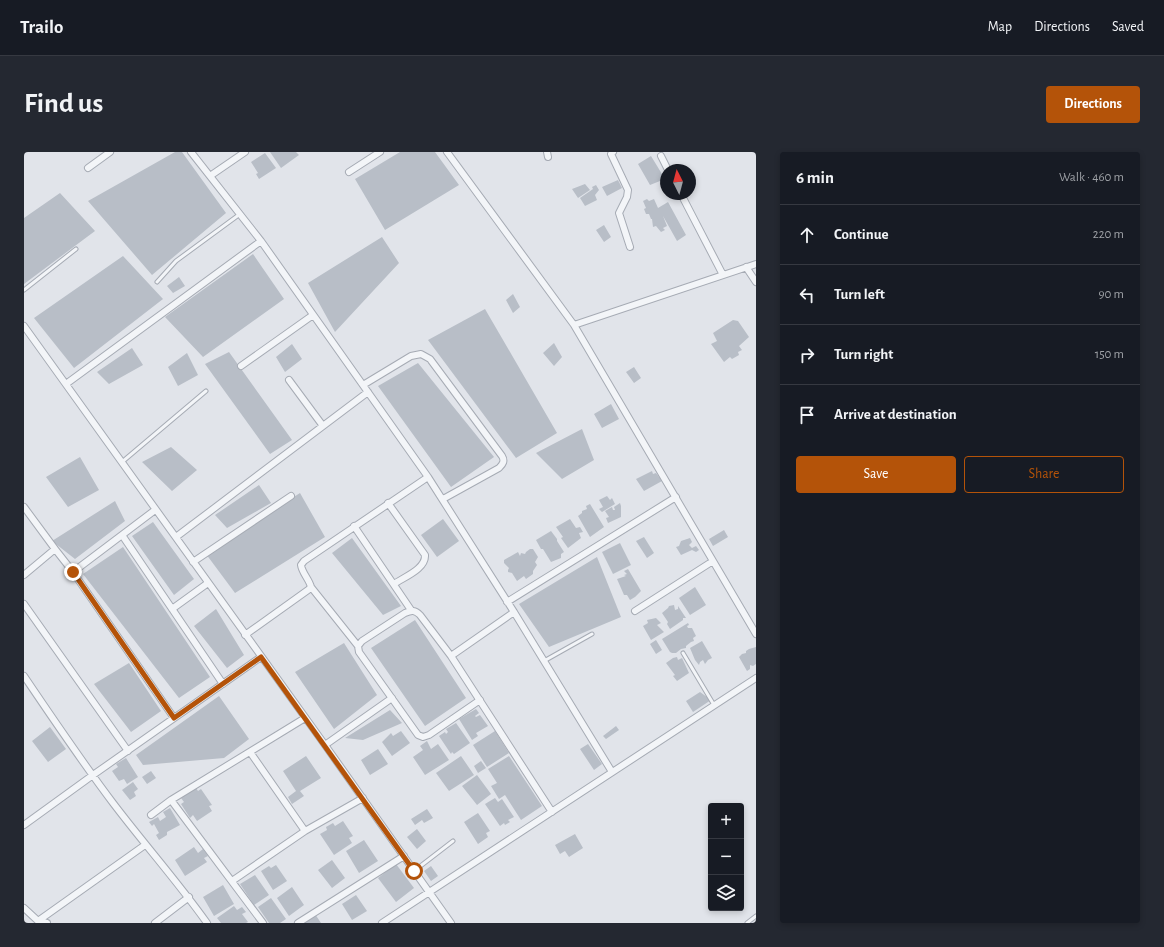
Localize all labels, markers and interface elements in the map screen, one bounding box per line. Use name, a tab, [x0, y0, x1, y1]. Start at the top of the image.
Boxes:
text: Trailo	[20, 18, 63, 37]
text: Map	[988, 20, 1012, 34]
text: Directions	[1034, 20, 1090, 34]
text: Saved	[1112, 20, 1144, 34]
button: Directions	[1046, 86, 1140, 123]
text: Find us	[24, 90, 103, 118]
north arrow	[660, 164, 696, 200]
text: 6 min	[796, 169, 834, 186]
text: Walk · 460 m	[1059, 171, 1124, 184]
icon: ahead	[796, 224, 818, 246]
text: Continue	[834, 227, 889, 242]
text: 220 m	[1093, 228, 1124, 241]
icon: left	[796, 284, 818, 306]
text: Turn left	[834, 287, 885, 302]
text: 90 m	[1098, 288, 1124, 301]
icon: right	[796, 344, 818, 366]
text: Turn right	[834, 347, 893, 362]
text: 150 m	[1095, 348, 1124, 361]
icon: arrive	[796, 404, 818, 426]
text: Arrive at destination	[834, 407, 957, 422]
button: Save	[796, 456, 956, 493]
button: Share	[964, 456, 1124, 493]
route end	[64, 563, 82, 581]
map controls	[708, 803, 744, 911]
button: +	[708, 803, 744, 839]
button: −	[708, 839, 744, 875]
route start	[405, 862, 423, 880]
button: layers	[708, 875, 744, 911]

